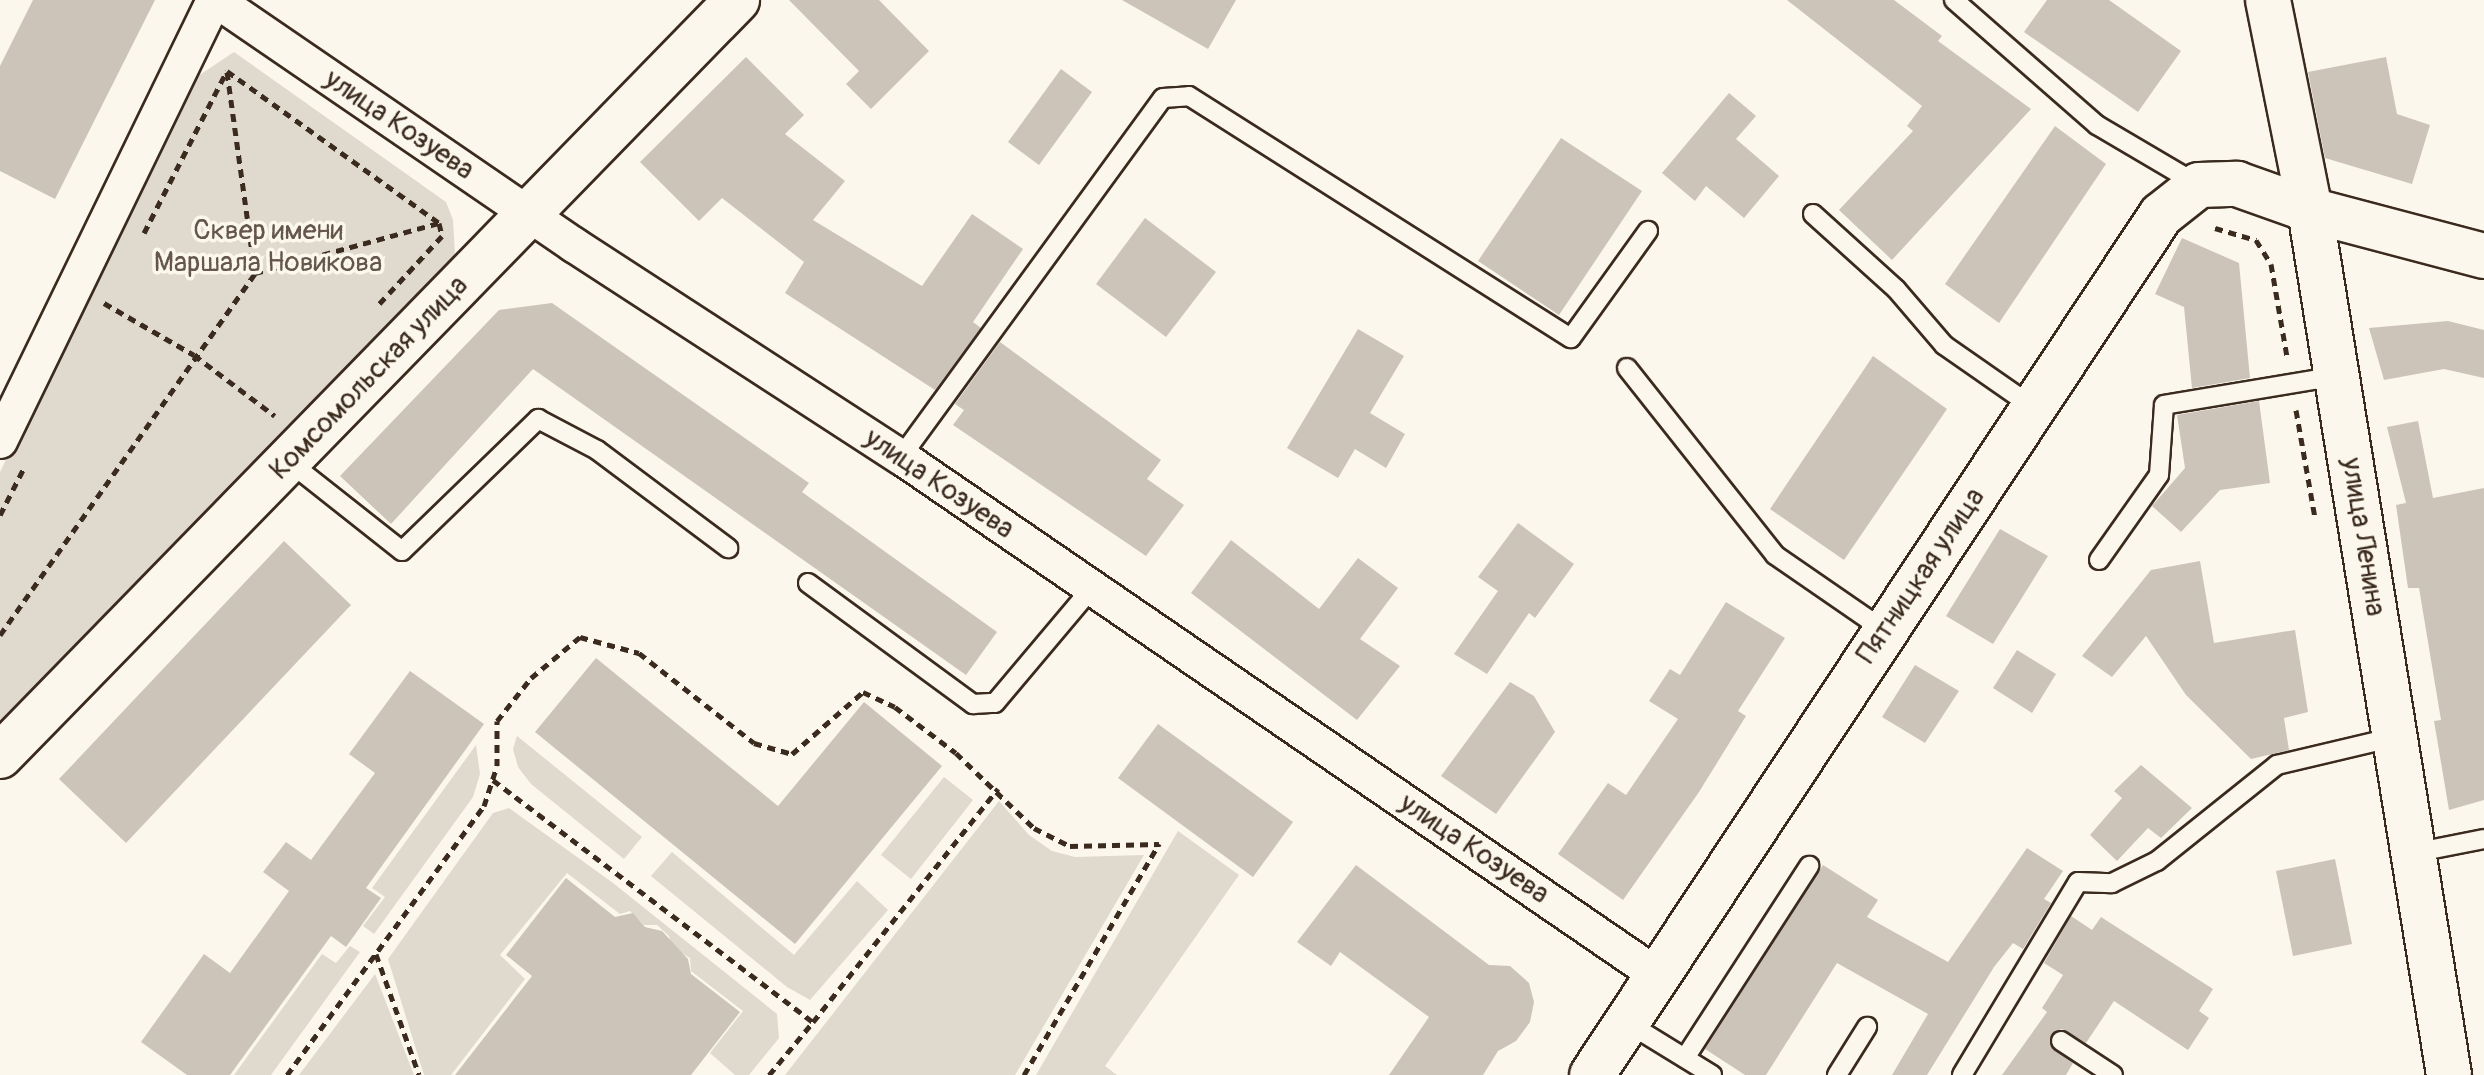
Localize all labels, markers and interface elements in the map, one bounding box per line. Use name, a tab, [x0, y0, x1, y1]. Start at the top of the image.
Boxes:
street label: улица Козуева	[318, 63, 480, 187]
park label: Сквер имени Маршала Новикова	[154, 214, 382, 280]
street label: Комсомольская улица	[263, 269, 475, 487]
street label: улица Козуева	[858, 422, 1020, 546]
street label: улица Ленина	[2334, 455, 2392, 619]
street label: Пятницкая улица	[1850, 482, 1992, 670]
street label: улица Козуева	[1393, 787, 1555, 911]

